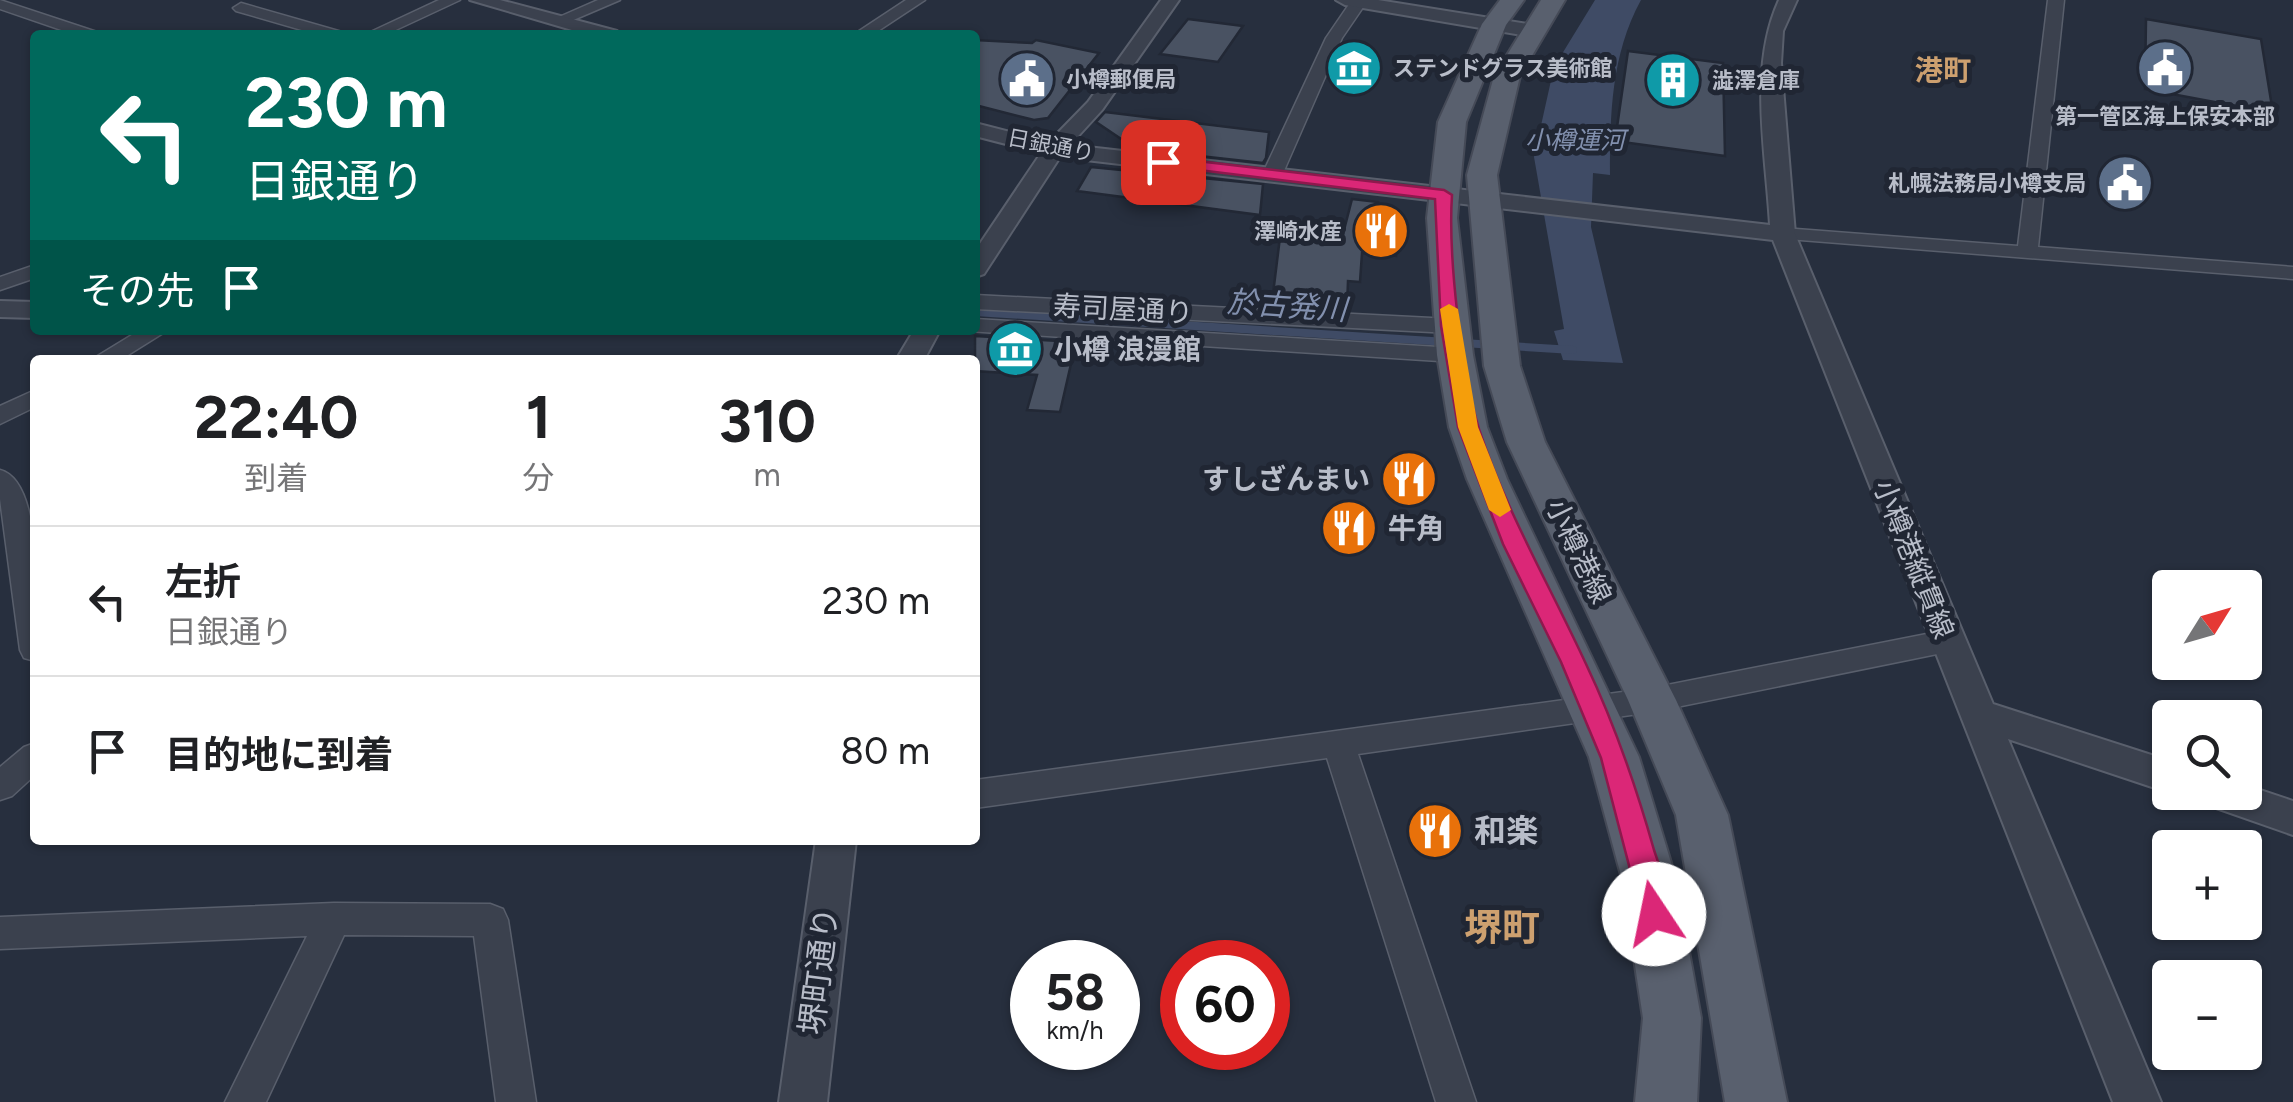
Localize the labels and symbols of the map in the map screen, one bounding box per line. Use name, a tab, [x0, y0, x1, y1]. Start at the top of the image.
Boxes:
museum icon: ステンドグラス美術館	[1324, 38, 1384, 98]
public building icon: 第一管区海上保安本部	[2135, 38, 2195, 98]
public building icon: 小樽郵便局	[997, 49, 1057, 109]
building icon: 澁澤倉庫	[1643, 50, 1703, 110]
district label: 港町	[1915, 53, 1971, 87]
place label: ステンドグラス美術館	[1393, 55, 1613, 82]
place label: 小樽郵便局	[1066, 66, 1176, 93]
place label: 澁澤倉庫	[1712, 67, 1800, 94]
place label: 第一管区海上保安本部	[2055, 103, 2275, 130]
pin	[1121, 120, 1206, 205]
street label: 日銀通り	[1005, 124, 1097, 167]
water label: 小樽運河	[1525, 125, 1629, 155]
public building icon: 札幌法務局小樽支局	[2095, 153, 2155, 213]
place label: 札幌法務局小樽支局	[1888, 170, 2086, 197]
restaurant icon: 澤崎水産	[1351, 201, 1411, 261]
place label: 澤崎水産	[1254, 218, 1342, 245]
water label: 於古発川	[1226, 283, 1351, 328]
street label: 寿司屋通り	[1052, 288, 1194, 330]
museum icon: 小樽 浪漫館	[985, 319, 1045, 379]
place label: 小樽 浪漫館	[1054, 332, 1201, 366]
restaurant icon: すしざんまい	[1379, 449, 1439, 509]
place label: すしざんまい	[1202, 462, 1370, 496]
street label: 小樽港縦貫線	[1867, 475, 1961, 643]
street label: 小樽港線	[1539, 493, 1619, 609]
restaurant icon: 牛角	[1319, 498, 1379, 558]
place label: 牛角	[1388, 511, 1444, 545]
north arrow	[2152, 570, 2262, 680]
restaurant icon: 和楽	[1405, 801, 1465, 861]
place label: 和楽	[1474, 812, 1538, 850]
position arrow	[1602, 862, 1706, 966]
street label: 堺町通り	[792, 905, 846, 1037]
district label: 堺町	[1464, 905, 1540, 951]
speed limit sign: 60	[1160, 940, 1290, 1070]

